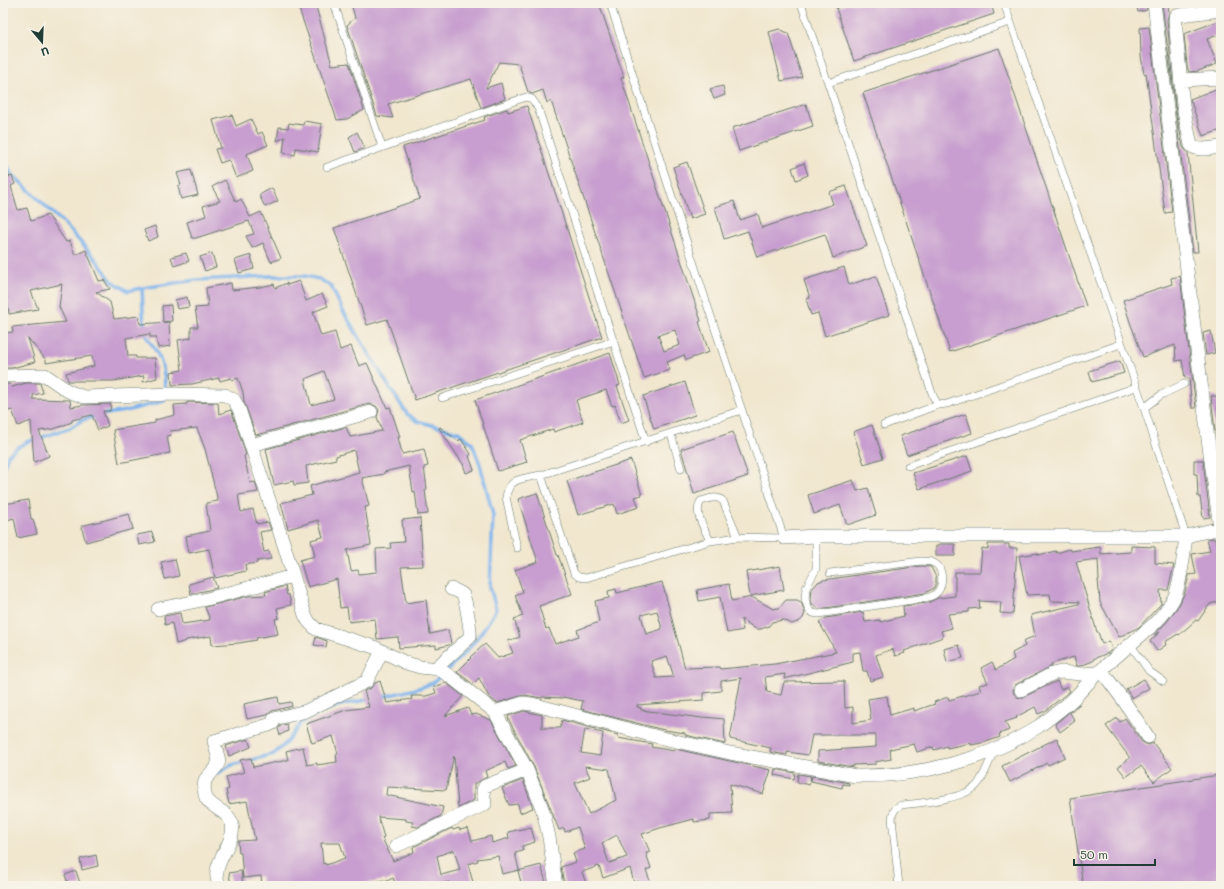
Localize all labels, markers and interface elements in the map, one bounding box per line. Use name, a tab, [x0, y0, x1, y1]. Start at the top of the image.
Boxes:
north arrow	[22, 22, 62, 62]
text: U	[39, 44, 52, 60]
scale bar	[1074, 841, 1155, 867]
text: 50 m	[1080, 846, 1108, 862]

